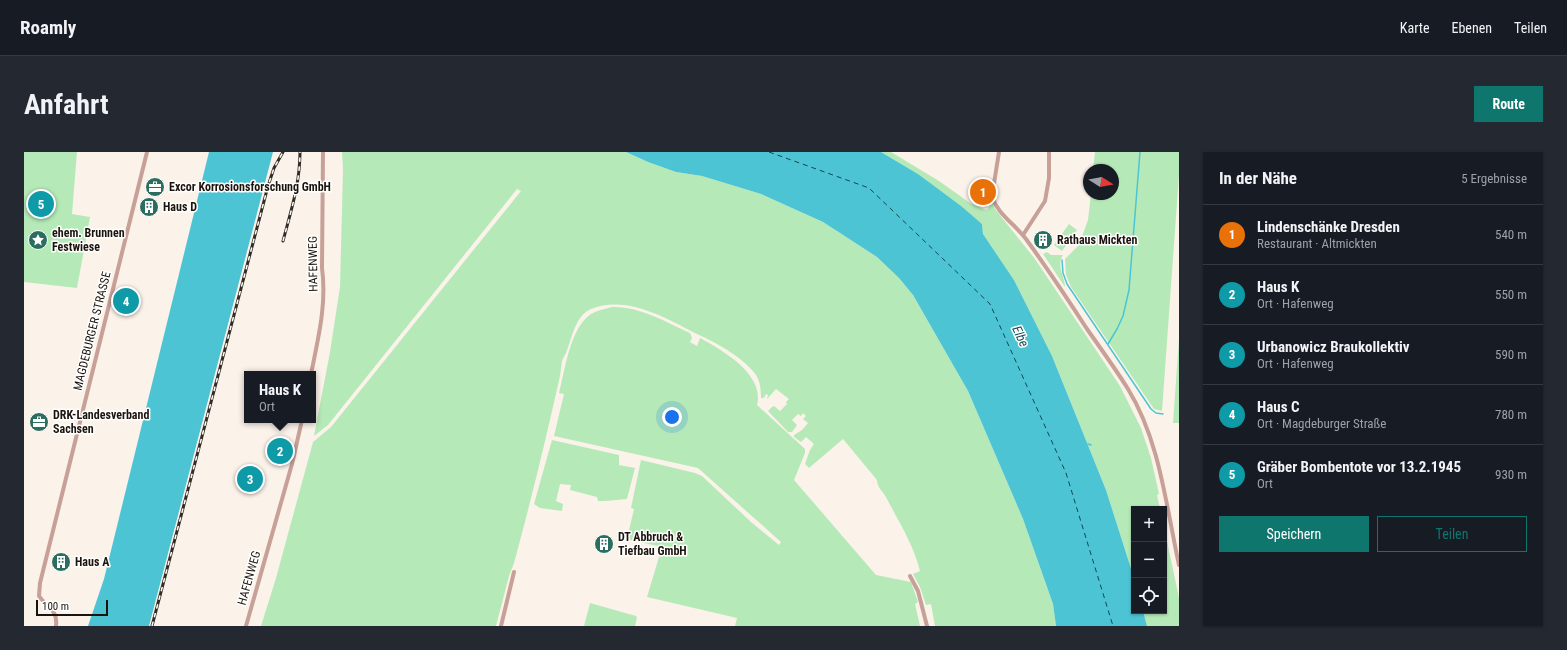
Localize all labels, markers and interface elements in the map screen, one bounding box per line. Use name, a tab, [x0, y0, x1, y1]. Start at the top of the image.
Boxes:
text: Roamly	[20, 16, 76, 39]
text: Karte	[1400, 20, 1429, 36]
text: Ebenen	[1451, 20, 1492, 36]
text: Teilen	[1514, 20, 1547, 36]
button: Route	[1474, 86, 1543, 122]
text: Anfahrt	[24, 88, 109, 121]
north arrow	[1083, 164, 1119, 200]
text: In der Nähe	[1219, 168, 1297, 188]
text: 5 Ergebnisse	[1461, 171, 1527, 186]
office icon: Excor Korrosionsforschung GmbH	[144, 176, 166, 198]
pin: 1	[970, 177, 996, 207]
place label: Excor Korrosionsforschung GmbH	[169, 180, 331, 194]
pin: 5	[28, 189, 54, 219]
building icon: Haus D	[138, 196, 160, 218]
place label: Haus D	[163, 200, 197, 214]
text: Lindenschänke Dresden	[1257, 218, 1400, 236]
place label: ehem. Brunnen Festwiese	[52, 226, 125, 254]
text: 1	[1229, 227, 1235, 242]
text: 540 m	[1495, 227, 1527, 242]
place icon: ehem. Brunnen Festwiese	[27, 229, 49, 251]
building icon: Rathaus Mickten	[1032, 229, 1054, 251]
place label: Rathaus Mickten	[1057, 233, 1137, 247]
street label: HAFENWEG	[306, 236, 320, 292]
text: Restaurant · Altmickten	[1257, 236, 1377, 251]
street label: MAGDEBURGER STRASSE	[70, 270, 114, 392]
text: Haus K	[1257, 278, 1299, 296]
pin: 4	[113, 286, 139, 316]
text: 2	[1229, 287, 1235, 302]
text: 550 m	[1495, 287, 1527, 302]
text: Ort · Hafenweg	[1257, 296, 1334, 311]
water label: Elbe	[1009, 323, 1032, 349]
text: Urbanowicz Braukollektiv	[1257, 338, 1410, 356]
text: 3	[1229, 347, 1235, 362]
text: 590 m	[1495, 347, 1527, 362]
text: Ort · Hafenweg	[1257, 356, 1334, 371]
popup	[244, 371, 316, 423]
text: Haus K	[259, 381, 301, 399]
text: Haus C	[1257, 398, 1299, 416]
text: Ort	[259, 399, 275, 414]
your location	[662, 407, 682, 427]
text: 4	[1229, 407, 1235, 422]
text: 780 m	[1495, 407, 1527, 422]
place label: DRK-Landesverband Sachsen	[53, 408, 149, 436]
office icon: DRK-Landesverband Sachsen	[28, 411, 50, 433]
text: Ort · Magdeburger Straße	[1257, 416, 1386, 431]
pin: 2	[267, 436, 293, 466]
text: Gräber Bombentote vor 13.2.1945	[1257, 458, 1461, 476]
pin: 3	[237, 464, 263, 494]
text: 5	[1229, 467, 1235, 482]
text: 930 m	[1495, 467, 1527, 482]
text: Ort	[1257, 476, 1273, 491]
map controls	[1131, 506, 1167, 614]
button: +	[1131, 506, 1167, 542]
button: Speichern	[1219, 516, 1369, 552]
button: Teilen	[1377, 516, 1527, 552]
place label: DT Abbruch & Tiefbau GmbH	[618, 530, 687, 558]
building icon: DT Abbruch & Tiefbau GmbH	[593, 533, 615, 555]
button: −	[1131, 542, 1167, 578]
street label: HAFENWEG	[235, 549, 263, 607]
building icon: Haus A	[50, 551, 72, 573]
place label: Haus A	[75, 555, 110, 569]
button: locate	[1131, 578, 1167, 614]
scale bar	[36, 598, 108, 617]
text: 100 m	[42, 600, 69, 613]

